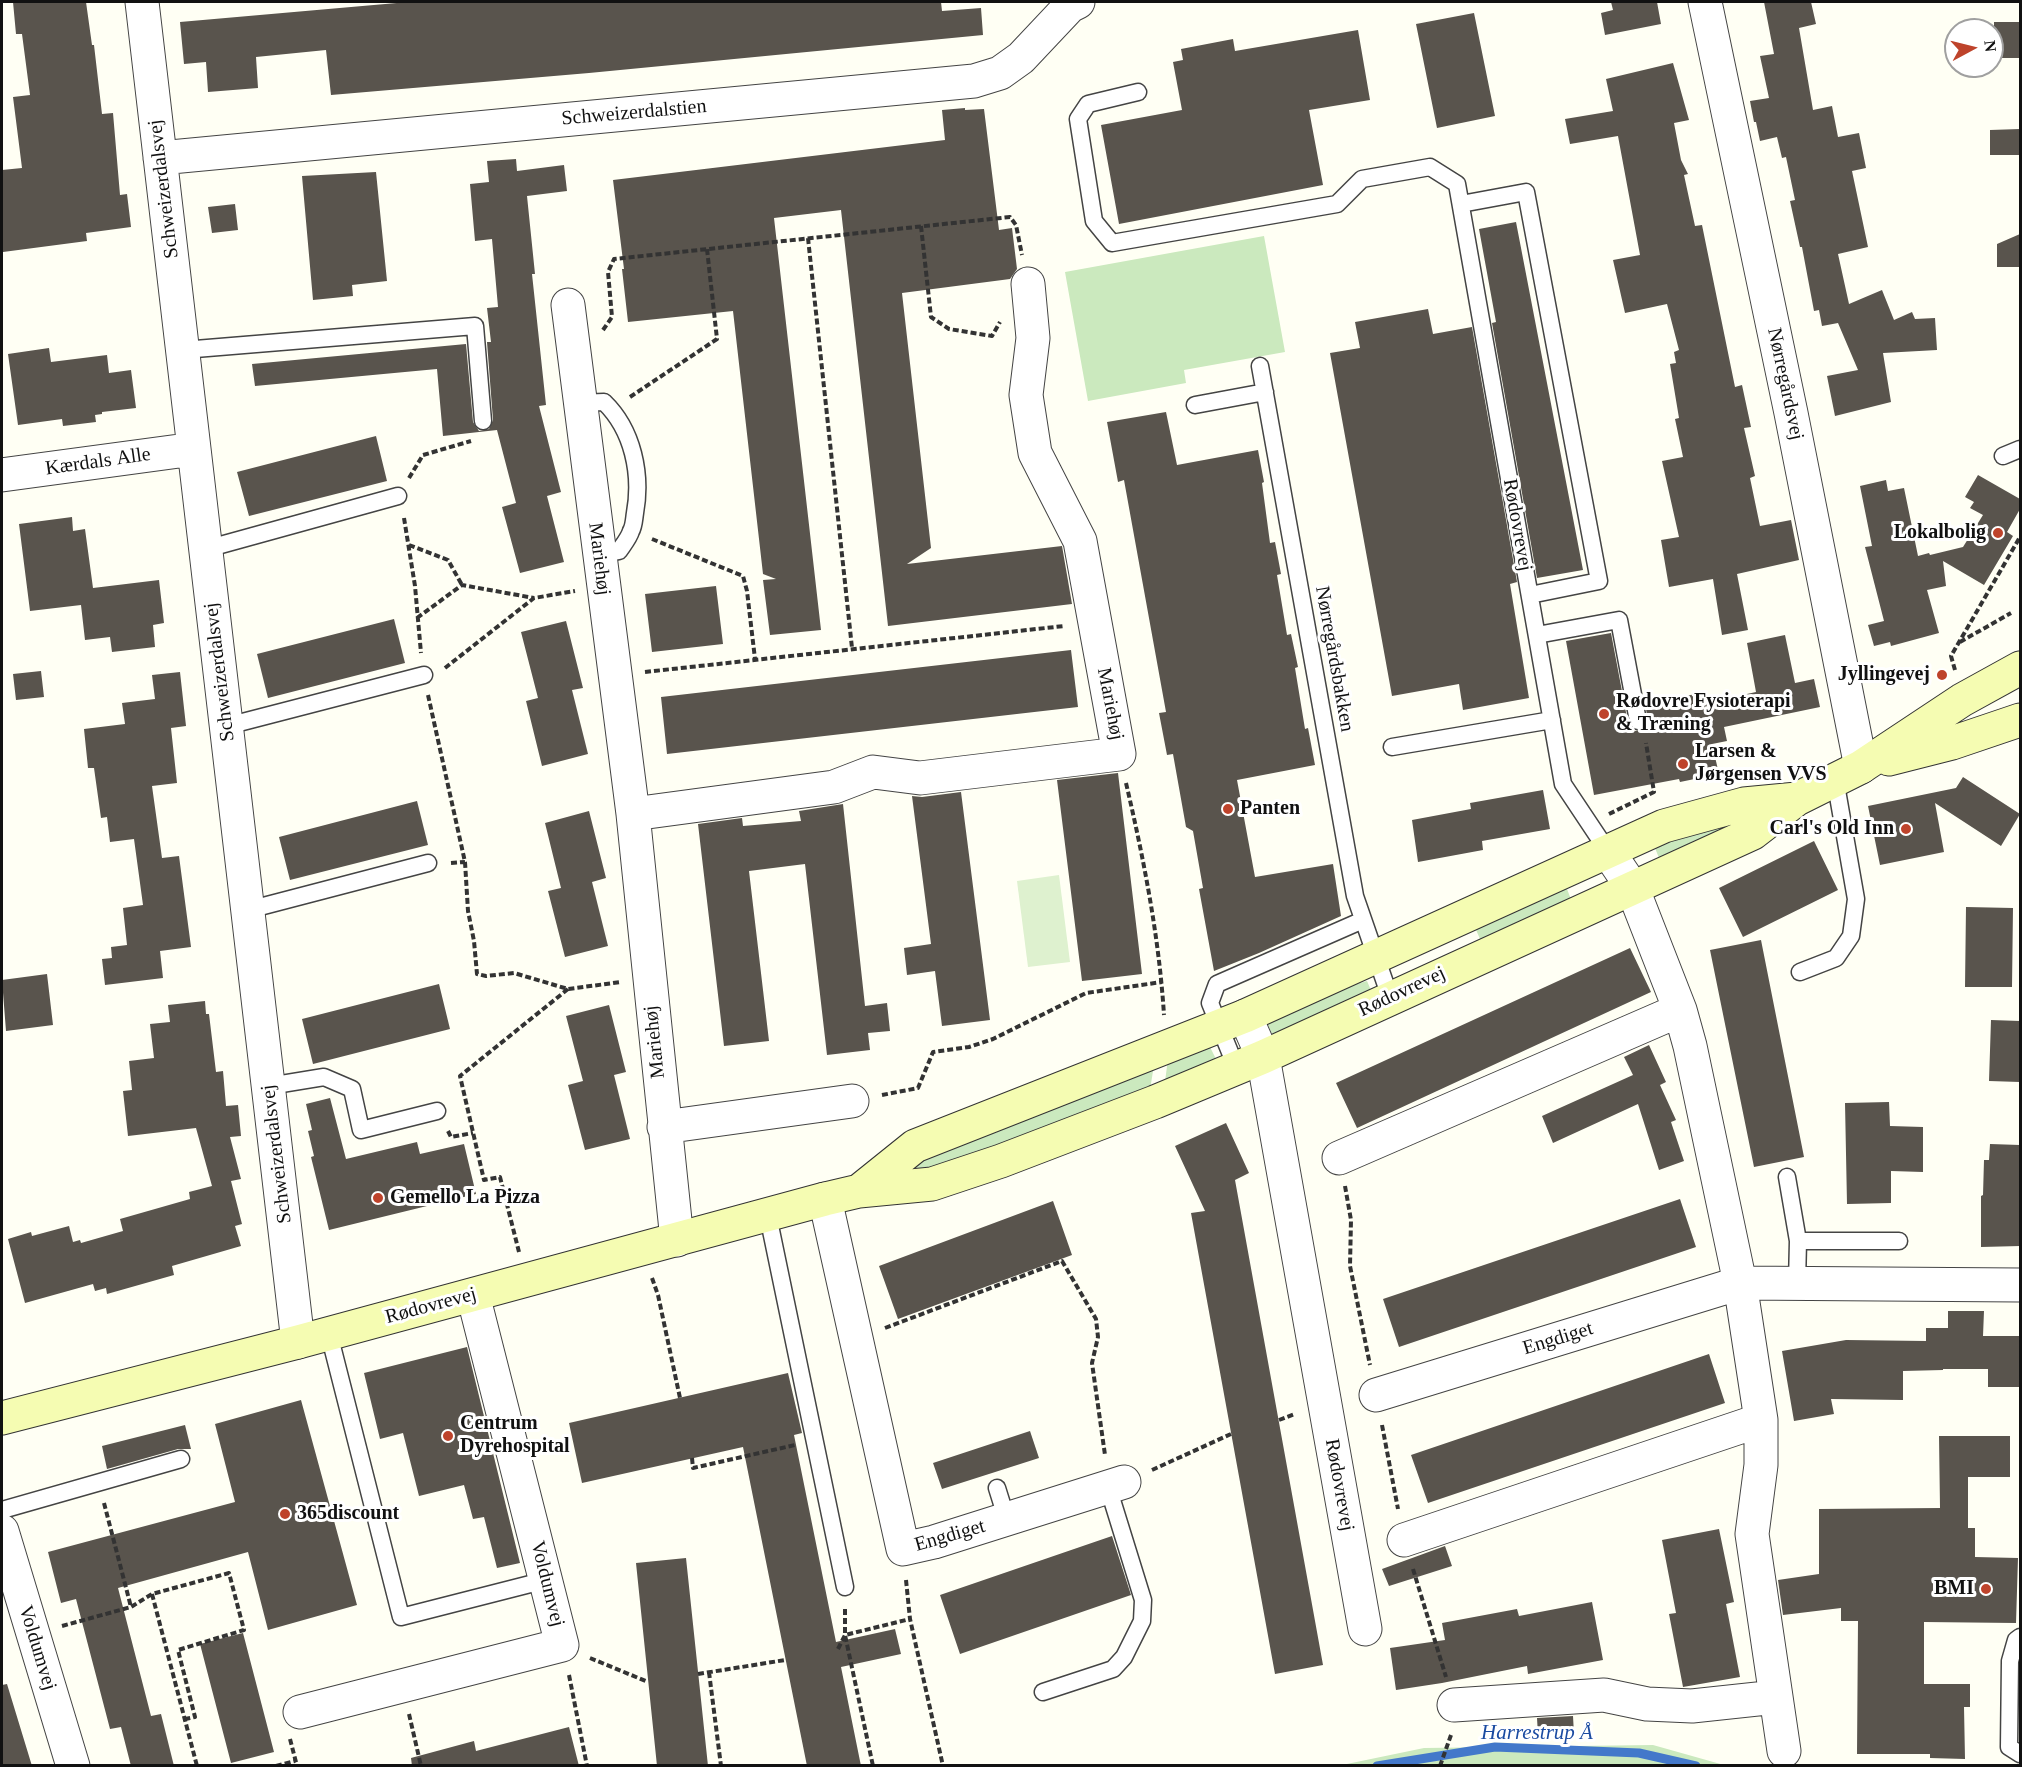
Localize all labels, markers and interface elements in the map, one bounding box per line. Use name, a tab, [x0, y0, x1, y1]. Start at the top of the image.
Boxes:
north arrow	[1944, 18, 2004, 78]
text: N	[1981, 39, 2000, 53]
street label: Schweizerdalstien	[560, 95, 708, 131]
street label: Schweizerdalsvej	[144, 118, 184, 260]
street label: Nørregårdsvej	[1761, 326, 1809, 442]
street label: Kærdals Alle	[44, 443, 152, 481]
street label: Rødovrevej	[1497, 477, 1537, 573]
street label: Mariehøj	[583, 521, 615, 597]
place label: Lokalbolig	[1894, 521, 1986, 545]
marker: Lokalbolig	[1991, 526, 2005, 540]
street label: Nørregårdsbakken	[1309, 584, 1359, 734]
street label: Schweizerdalsvej	[200, 601, 240, 743]
place label: Jyllingevej	[1838, 663, 1930, 687]
street label: Mariehøj	[1091, 666, 1129, 742]
marker: Jyllingevej	[1935, 668, 1949, 682]
place label: Rødovre Fysioterapi & Træning	[1616, 690, 1791, 737]
marker: Rødovre Fysioterapi & Træning	[1597, 707, 1611, 721]
place label: Larsen & Jørgensen VVS	[1695, 740, 1827, 787]
marker: Larsen & Jørgensen VVS	[1676, 757, 1690, 771]
place label: Panten	[1240, 797, 1300, 821]
marker: Panten	[1221, 802, 1235, 816]
place label: Carl's Old Inn	[1770, 817, 1894, 841]
marker: Carl's Old Inn	[1899, 822, 1913, 836]
street label: Rødovrevej	[1355, 961, 1449, 1023]
street label: Mariehøj	[639, 1004, 671, 1080]
street label: Schweizerdalsvej	[257, 1083, 297, 1225]
place label: Gemello La Pizza	[390, 1186, 540, 1210]
marker: Gemello La Pizza	[371, 1191, 385, 1205]
street label: Rødovrevej	[383, 1282, 479, 1330]
street label: Engdiget	[1520, 1317, 1596, 1361]
place label: Centrum Dyrehospital	[460, 1412, 570, 1459]
marker: Centrum Dyrehospital	[441, 1429, 455, 1443]
street label: Rødovrevej	[1319, 1437, 1359, 1533]
place label: 365discount	[297, 1502, 399, 1526]
marker: 365discount	[278, 1507, 292, 1521]
street label: Engdiget	[912, 1515, 988, 1557]
street label: Voldumvej	[525, 1539, 569, 1629]
place label: BMI	[1934, 1577, 1974, 1601]
marker: BMI	[1979, 1582, 1993, 1596]
street label: Voldumvej	[13, 1603, 61, 1693]
water label: Harrestrup Å	[1481, 1720, 1593, 1746]

